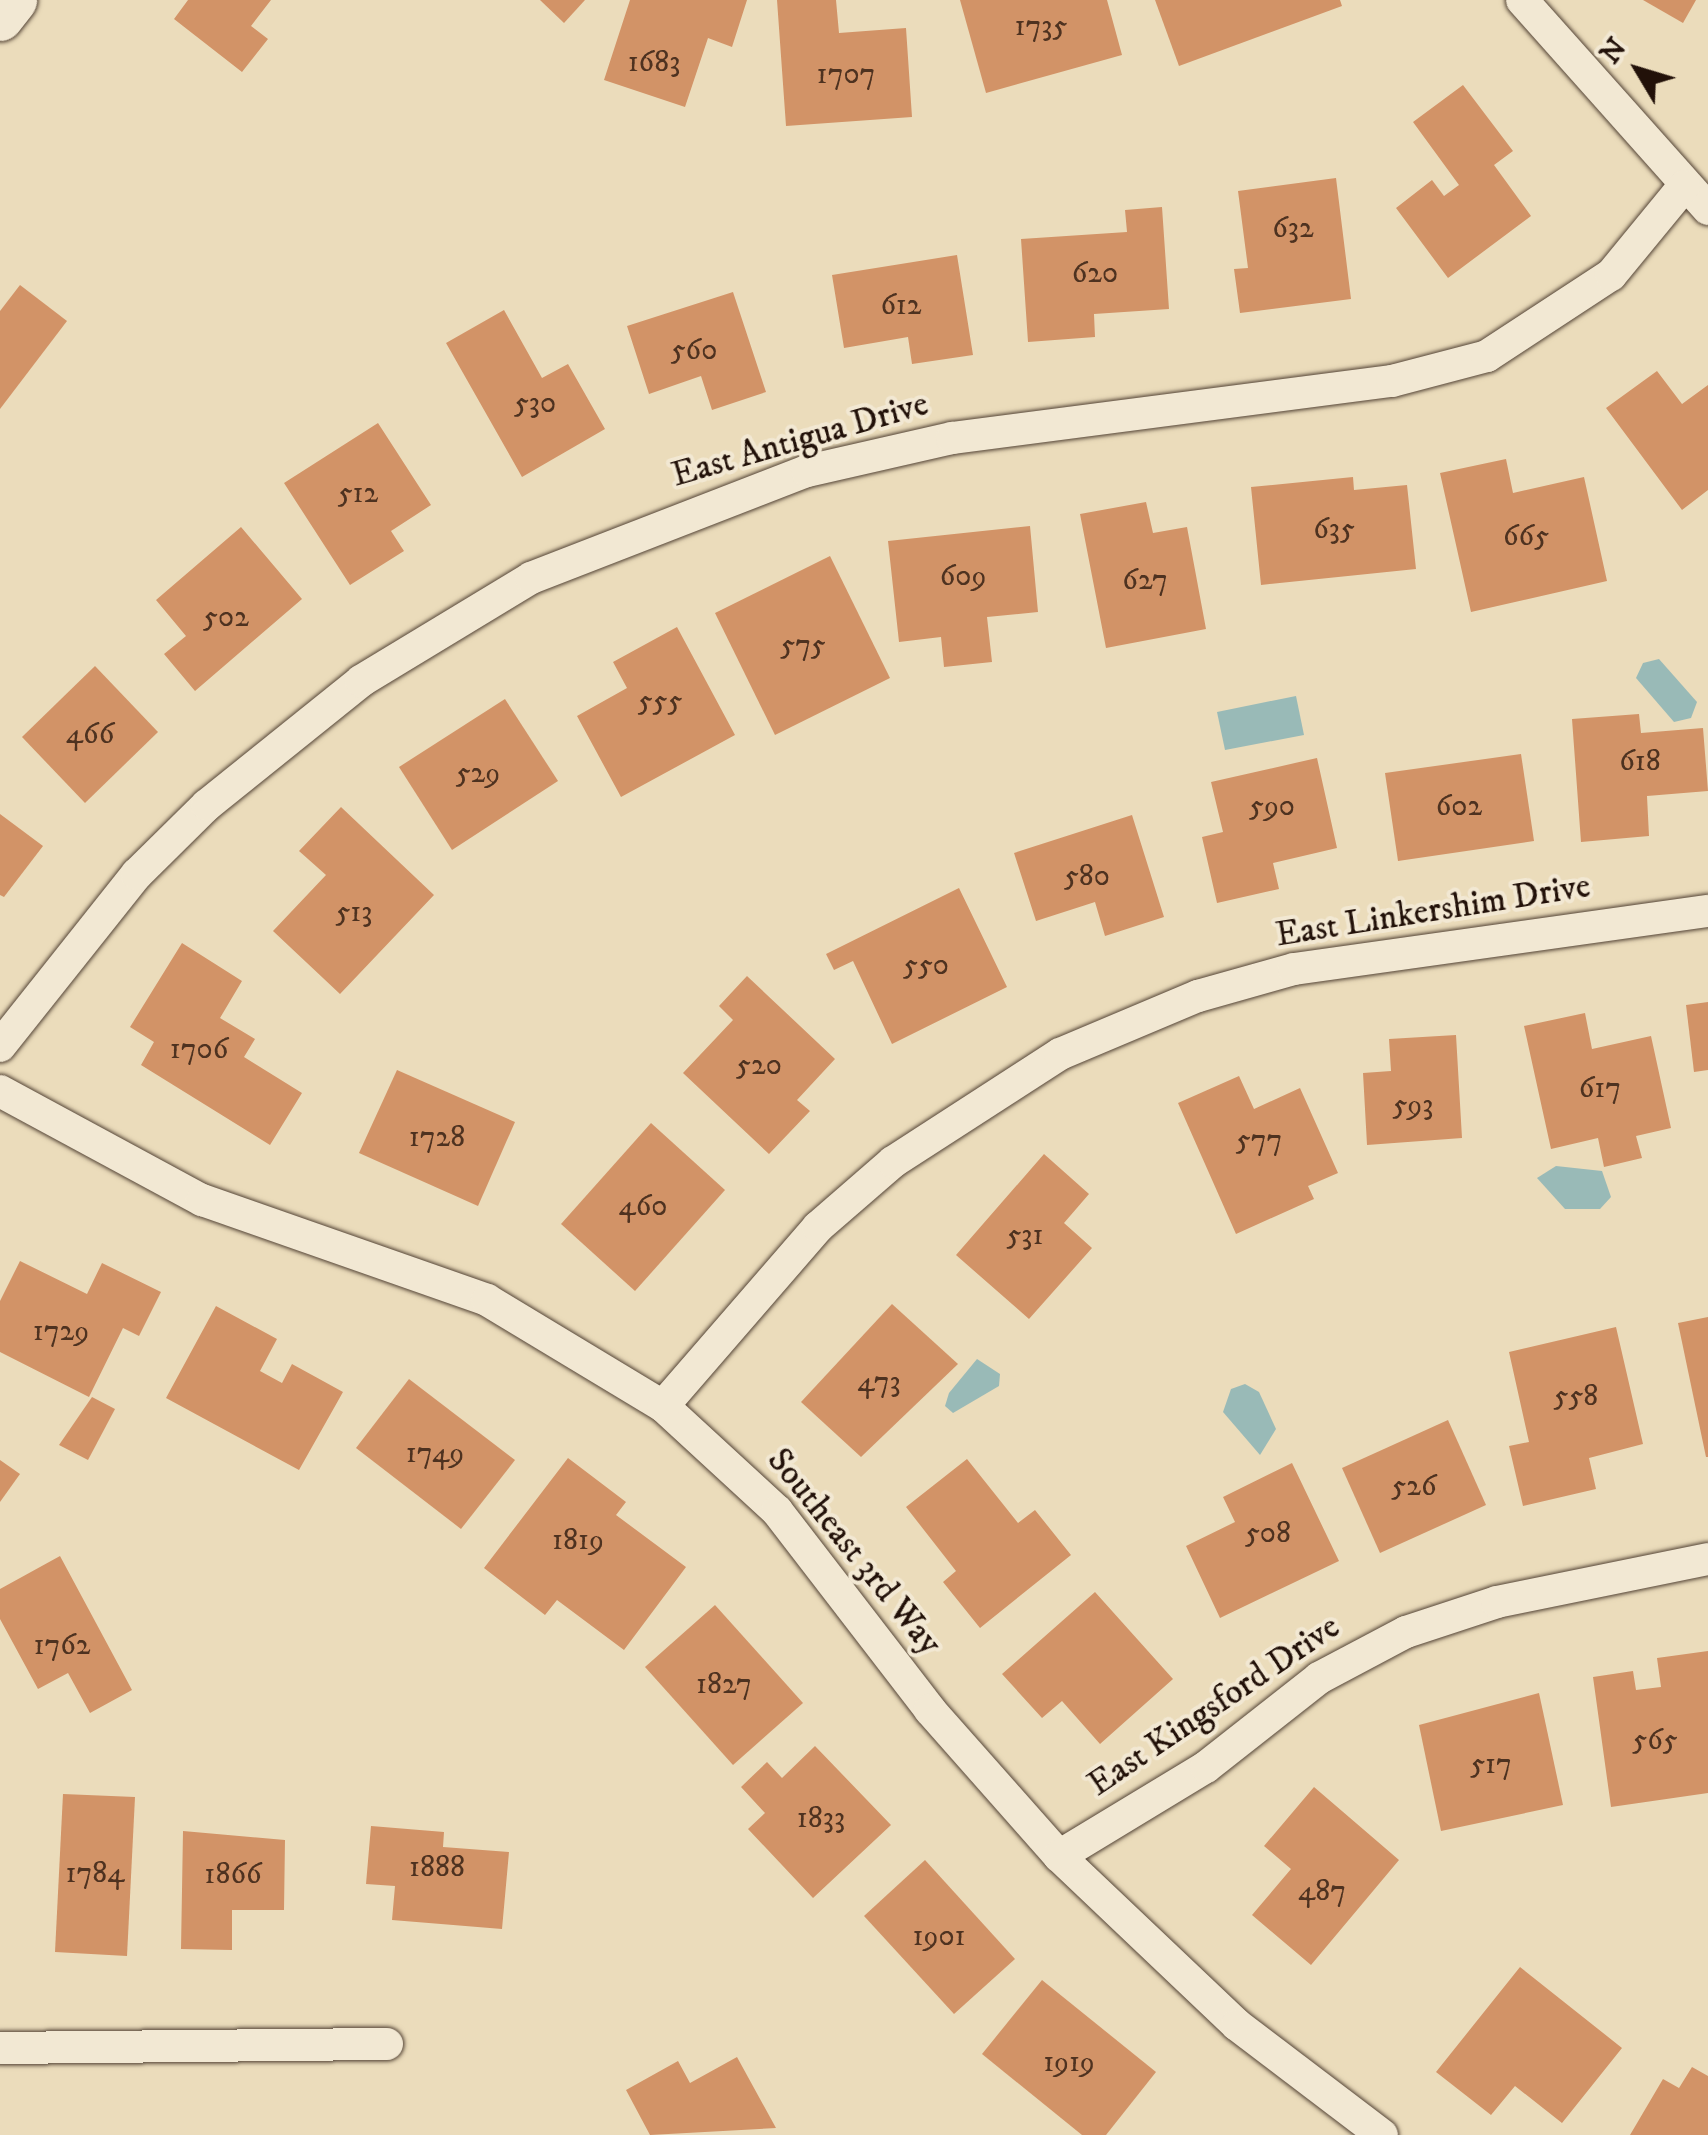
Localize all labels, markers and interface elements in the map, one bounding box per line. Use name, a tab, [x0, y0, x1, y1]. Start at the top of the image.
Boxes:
house number: 1735	[1015, 9, 1067, 45]
north arrow	[1588, 20, 1688, 120]
text: N	[1593, 31, 1635, 71]
house number: 1683	[628, 45, 680, 81]
house number: 1707	[817, 57, 875, 93]
house number: 632	[1272, 211, 1314, 247]
house number: 620	[1072, 256, 1118, 292]
house number: 612	[880, 288, 922, 324]
house number: 560	[671, 333, 717, 369]
street label: East Antigua Drive	[667, 383, 933, 497]
house number: 530	[514, 386, 556, 422]
house number: 512	[338, 476, 378, 512]
house number: 635	[1313, 512, 1355, 548]
house number: 665	[1503, 519, 1549, 555]
house number: 609	[940, 559, 986, 595]
house number: 627	[1122, 563, 1168, 599]
house number: 502	[203, 600, 249, 636]
house number: 575	[780, 628, 826, 664]
house number: 555	[638, 684, 682, 720]
house number: 466	[66, 717, 114, 753]
house number: 618	[1619, 744, 1661, 780]
house number: 529	[456, 756, 500, 792]
house number: 590	[1249, 789, 1295, 825]
house number: 602	[1436, 789, 1482, 825]
house number: 580	[1064, 859, 1110, 895]
street label: East Linkershim Drive	[1273, 865, 1593, 957]
house number: 513	[335, 895, 373, 931]
house number: 550	[903, 948, 949, 984]
house number: 1706	[170, 1032, 228, 1068]
house number: 520	[736, 1048, 782, 1084]
house number: 617	[1579, 1071, 1621, 1107]
house number: 593	[1392, 1088, 1434, 1124]
house number: 1728	[409, 1120, 465, 1156]
house number: 577	[1236, 1123, 1282, 1159]
house number: 460	[618, 1189, 668, 1225]
house number: 531	[1006, 1218, 1044, 1254]
house number: 1729	[33, 1314, 89, 1350]
house number: 473	[857, 1365, 901, 1401]
house number: 558	[1554, 1379, 1598, 1415]
house number: 1749	[406, 1436, 464, 1472]
street label: Southeast 3rd Way	[758, 1440, 950, 1664]
house number: 526	[1391, 1469, 1437, 1505]
house number: 508	[1245, 1516, 1291, 1552]
house number: 1819	[552, 1523, 604, 1559]
street label: East Kingsford Drive	[1080, 1606, 1348, 1806]
house number: 1762	[33, 1628, 91, 1664]
house number: 1827	[696, 1667, 752, 1703]
house number: 565	[1632, 1723, 1678, 1759]
house number: 517	[1470, 1747, 1512, 1783]
house number: 1833	[797, 1801, 845, 1837]
house number: 1888	[409, 1850, 465, 1886]
house number: 1784	[65, 1856, 125, 1892]
house number: 1866	[204, 1857, 262, 1893]
house number: 487	[1298, 1874, 1346, 1910]
house number: 1901	[913, 1919, 965, 1955]
house number: 1919	[1043, 2045, 1095, 2081]

